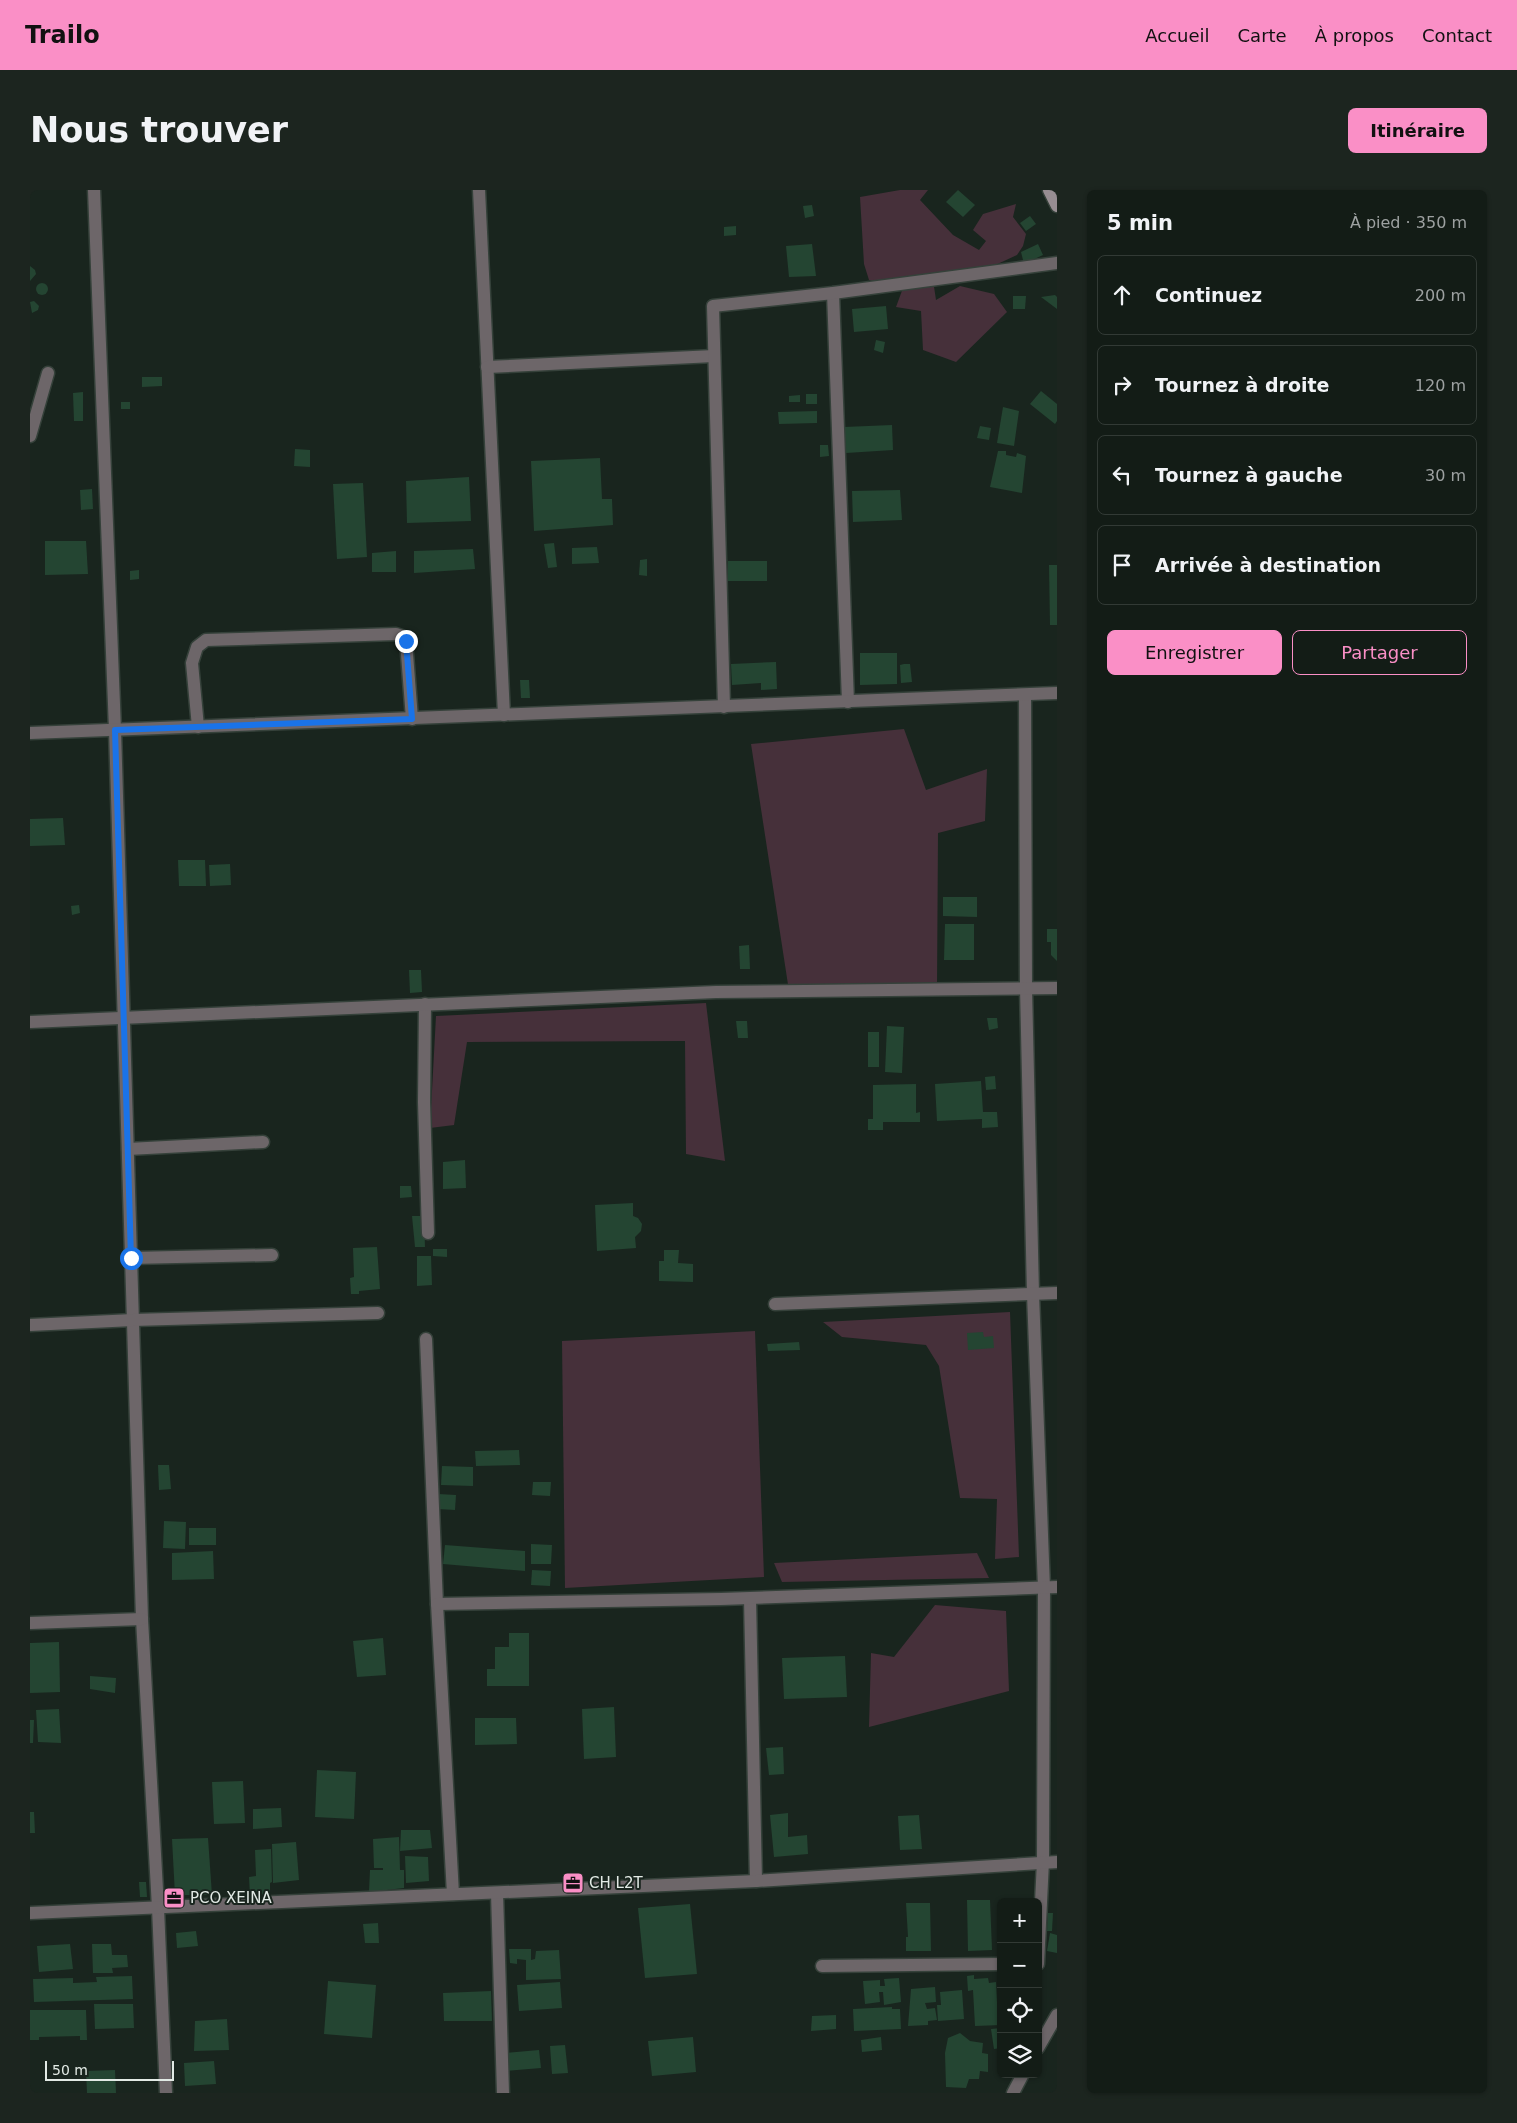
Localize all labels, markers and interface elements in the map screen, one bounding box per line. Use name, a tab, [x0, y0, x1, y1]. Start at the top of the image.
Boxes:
text: Trailo	[25, 21, 100, 49]
text: Accueil	[1145, 25, 1210, 46]
text: Carte	[1238, 25, 1287, 46]
text: À propos	[1315, 25, 1394, 46]
text: Contact	[1422, 25, 1492, 46]
button: Itinéraire	[1348, 108, 1487, 153]
text: Nous trouver	[30, 110, 288, 150]
text: 5 min	[1107, 211, 1173, 235]
text: À pied · 350 m	[1350, 213, 1467, 232]
icon: ahead	[1108, 281, 1136, 309]
text: Continuez	[1155, 284, 1262, 306]
text: 200 m	[1415, 286, 1466, 305]
icon: right	[1108, 371, 1136, 399]
text: Tournez à droite	[1155, 374, 1329, 396]
text: 120 m	[1415, 376, 1466, 395]
icon: left	[1108, 461, 1136, 489]
text: Tournez à gauche	[1155, 464, 1343, 486]
text: 30 m	[1425, 466, 1466, 485]
icon: arrive	[1108, 551, 1136, 579]
text: Arrivée à destination	[1155, 554, 1381, 576]
route end	[395, 630, 418, 653]
button: Enregistrer	[1107, 630, 1282, 675]
button: Partager	[1292, 630, 1467, 675]
route start	[120, 1247, 143, 1270]
office icon: CH L2T	[561, 1871, 585, 1895]
place label: CH L2T	[589, 1874, 643, 1892]
office icon: PCO XEINA	[162, 1886, 186, 1910]
place label: PCO XEINA	[190, 1889, 272, 1907]
map controls	[997, 1898, 1042, 2078]
button: +	[997, 1898, 1042, 1943]
button: −	[997, 1943, 1042, 1988]
button: locate	[997, 1988, 1042, 2033]
button: layers	[997, 2033, 1042, 2078]
scale bar	[45, 2058, 174, 2081]
text: 50 m	[52, 2062, 88, 2078]

